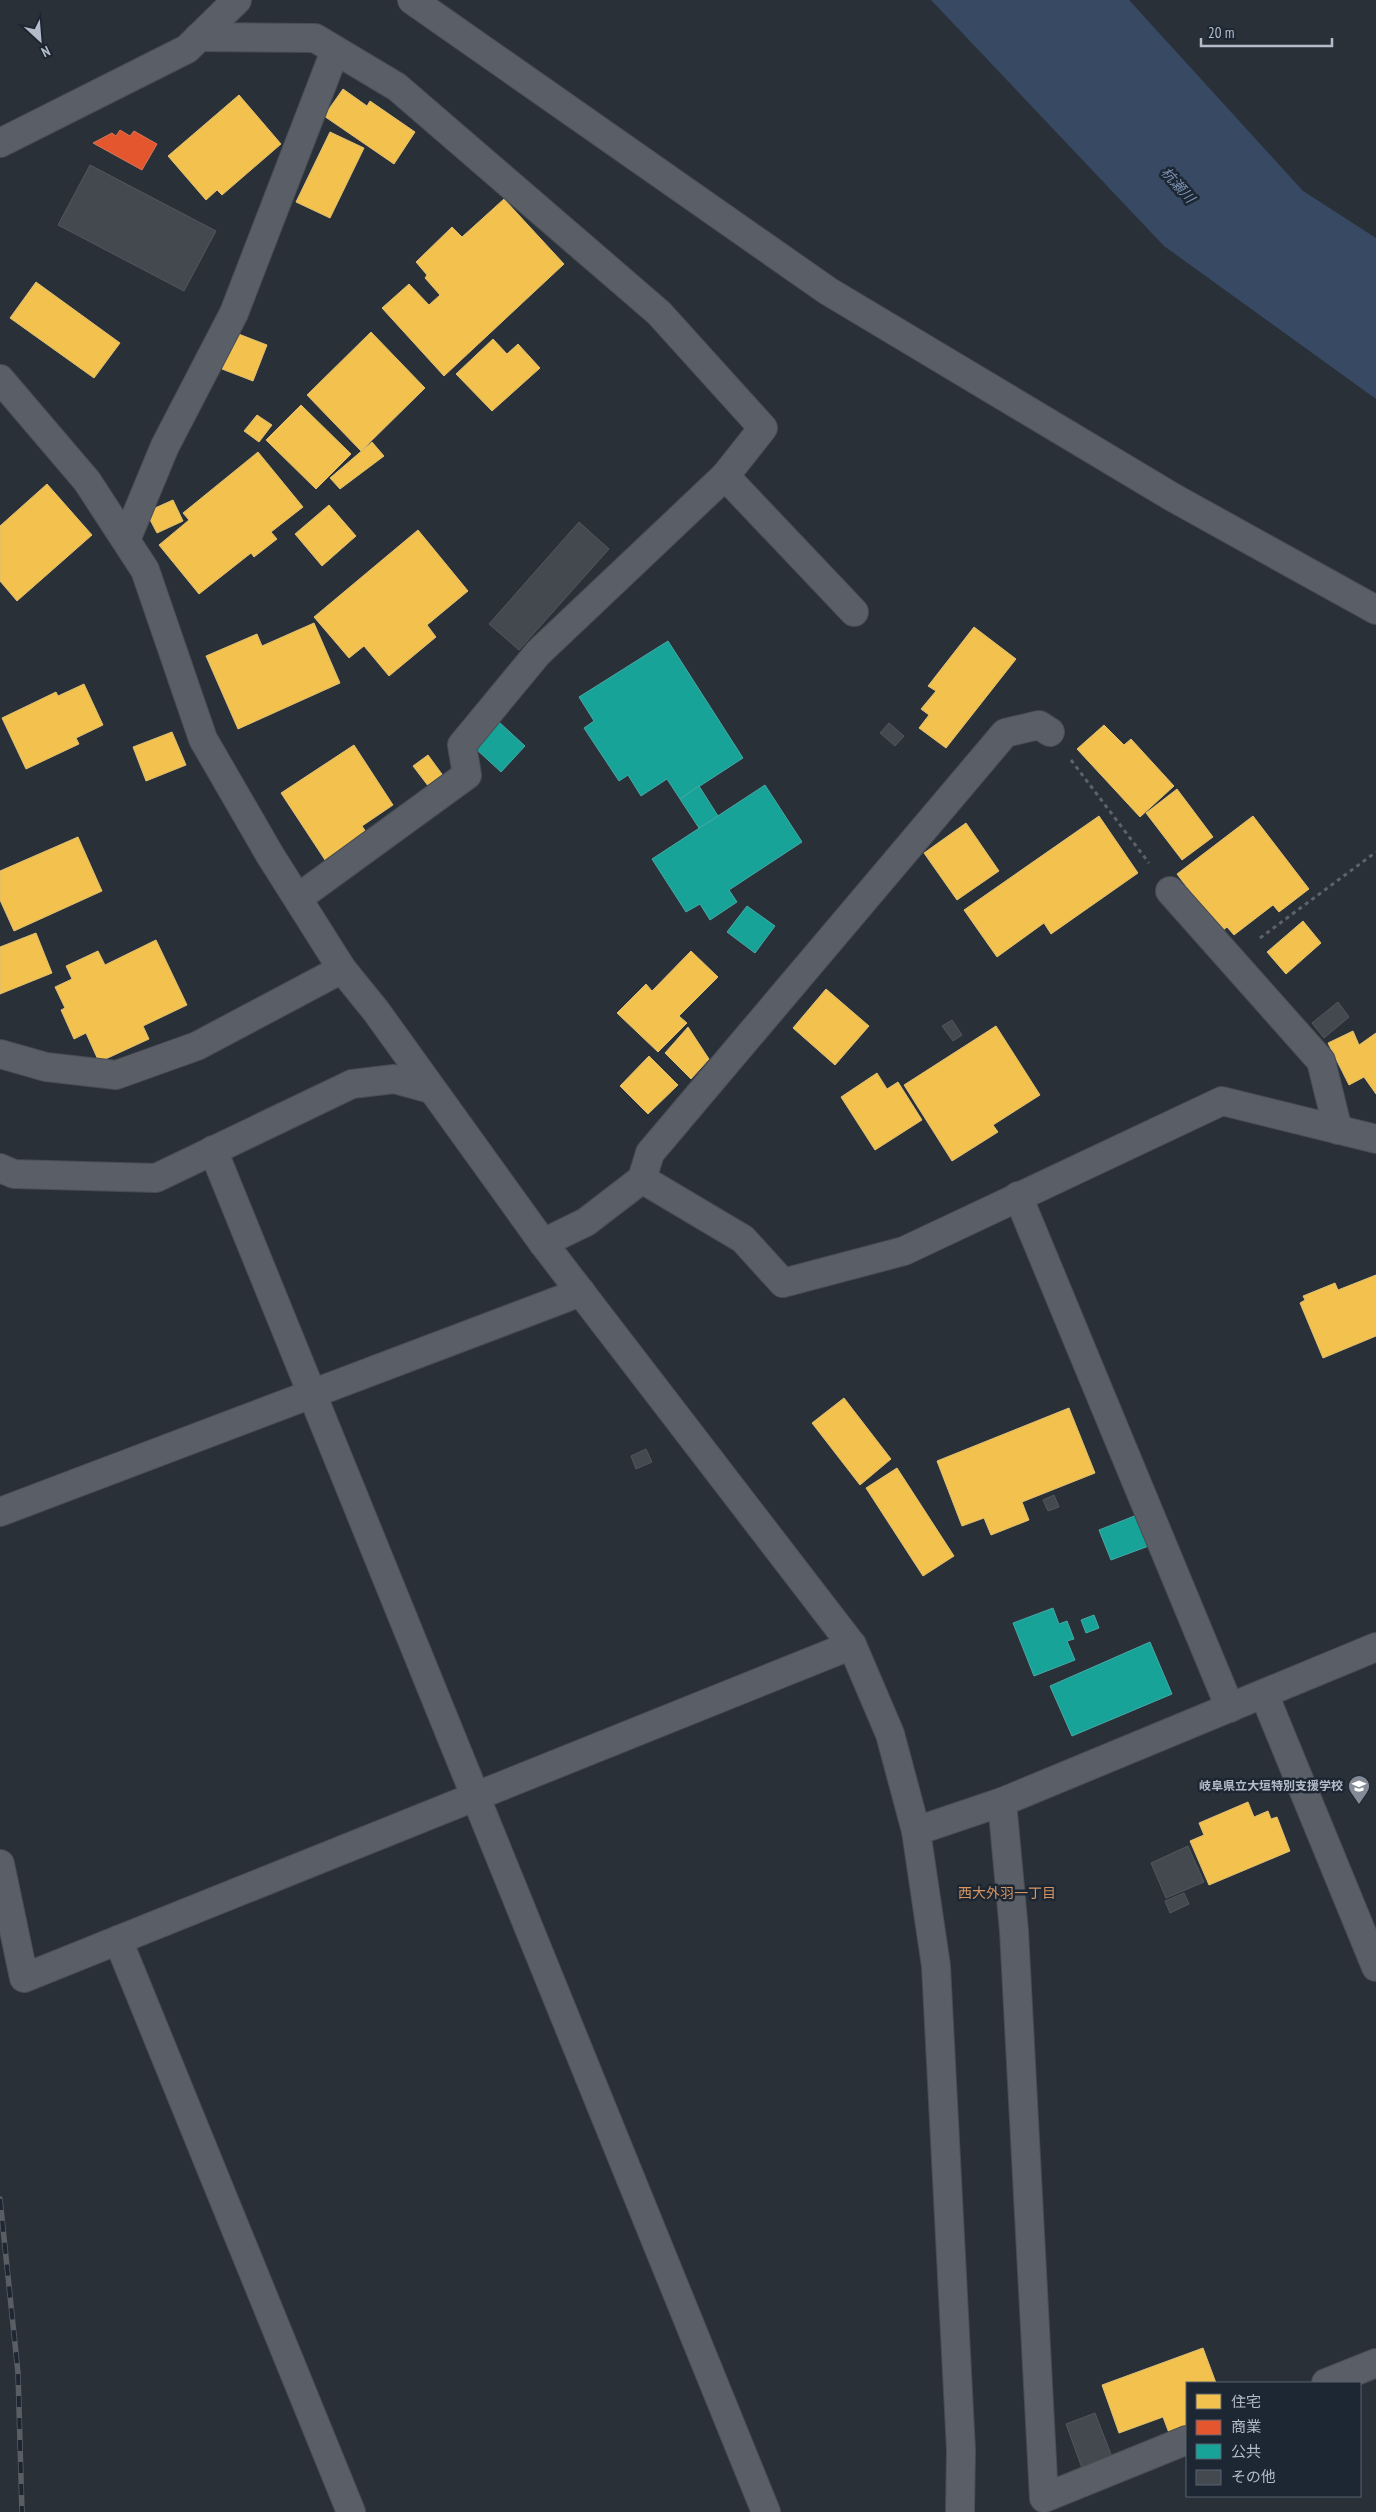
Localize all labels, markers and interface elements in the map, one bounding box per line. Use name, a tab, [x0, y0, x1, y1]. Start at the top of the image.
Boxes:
north arrow	[15, 15, 65, 65]
scale bar	[1201, 15, 1332, 47]
text: 20 m	[1208, 23, 1234, 42]
text: N	[38, 42, 53, 61]
water label: 杭瀬川	[1157, 163, 1200, 208]
school or university icon: 岐阜県立大垣特別支援学校	[1347, 1774, 1371, 1805]
place label: 岐阜県立大垣特別支援学校	[1199, 1778, 1343, 1793]
district label: 西大外羽一丁目	[958, 1884, 1056, 1902]
legend	[1186, 2382, 1361, 2497]
text: 住宅	[1231, 2392, 1261, 2411]
text: 商業	[1231, 2417, 1261, 2436]
text: 公共	[1231, 2442, 1261, 2461]
text: その他	[1231, 2467, 1276, 2486]

